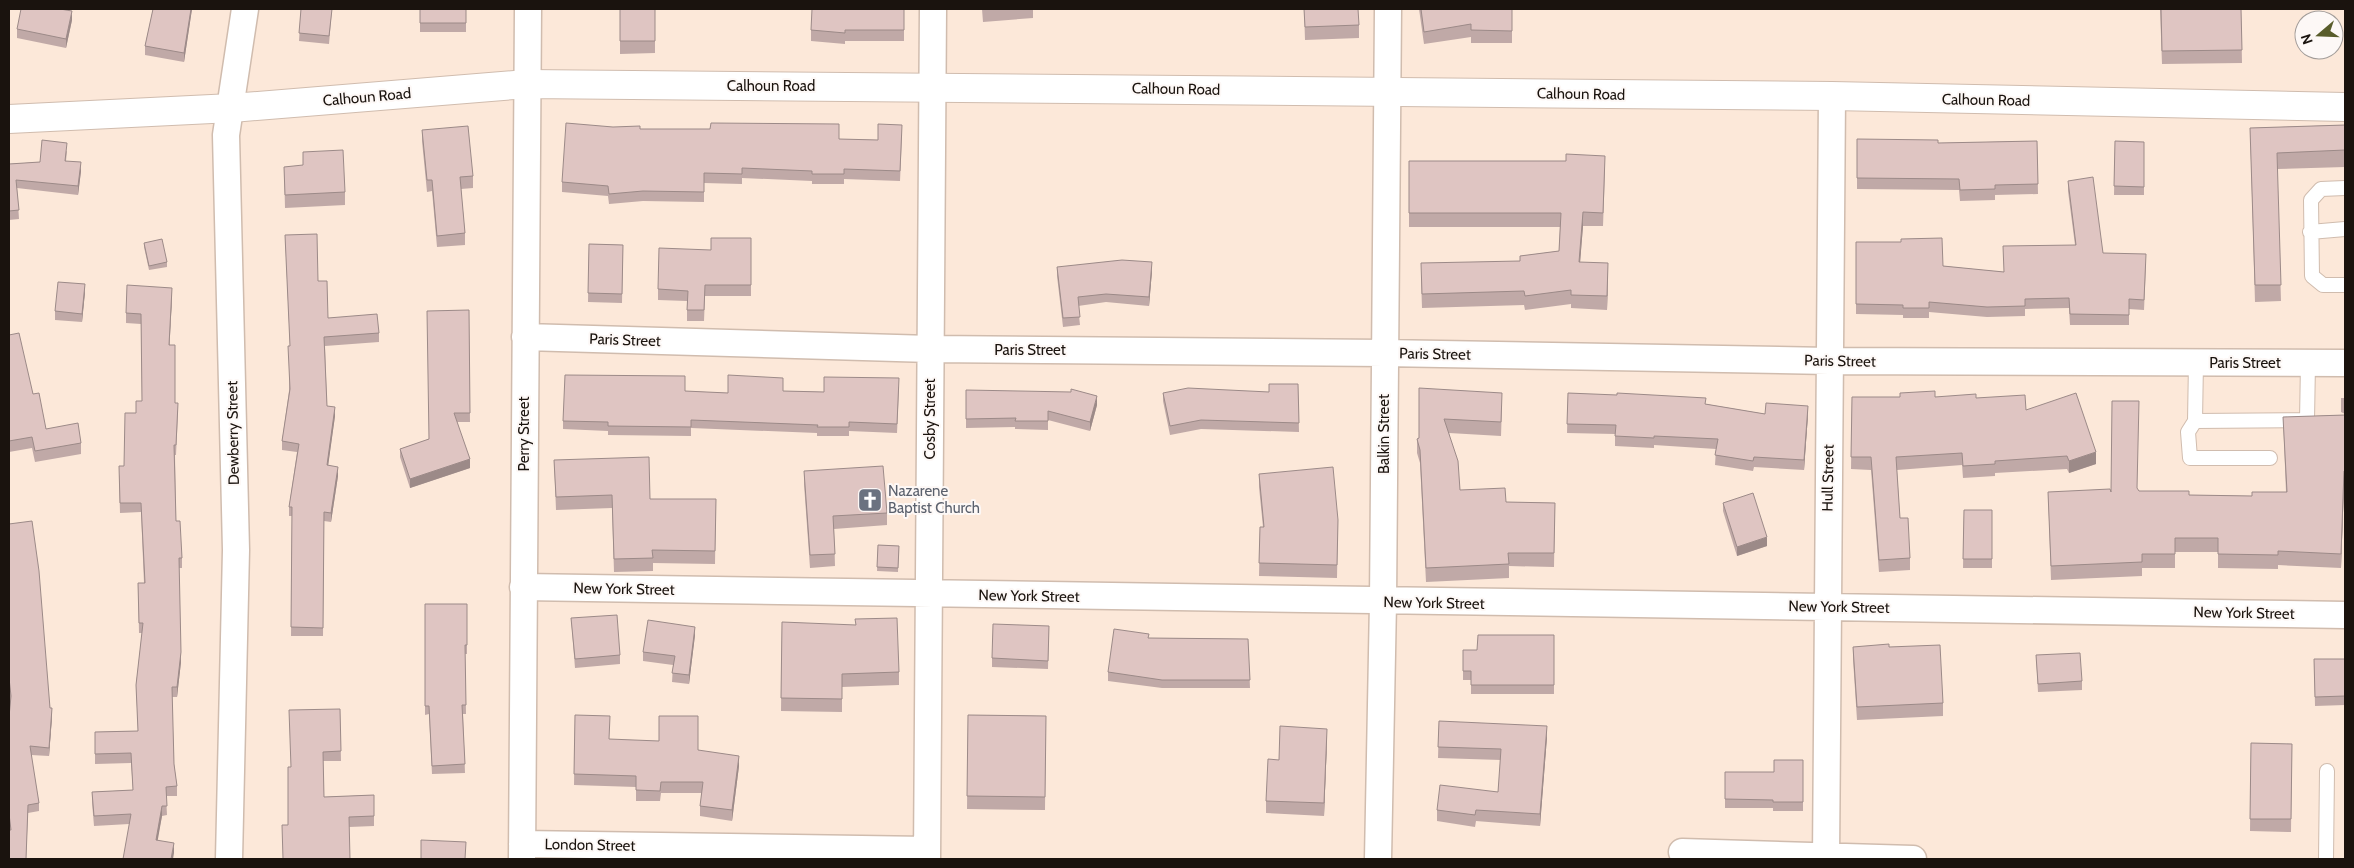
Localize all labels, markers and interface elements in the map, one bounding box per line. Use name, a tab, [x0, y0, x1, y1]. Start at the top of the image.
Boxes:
north arrow	[2294, 10, 2344, 60]
text: N	[2297, 32, 2317, 47]
street label: Calhoun Road	[727, 77, 815, 95]
street label: Calhoun Road	[1132, 79, 1220, 99]
street label: Calhoun Road	[322, 84, 412, 110]
street label: Calhoun Road	[1537, 84, 1625, 104]
street label: Calhoun Road	[1942, 90, 2030, 110]
street label: Paris Street	[589, 330, 661, 350]
street label: Paris Street	[994, 341, 1066, 359]
street label: Paris Street	[1399, 344, 1471, 364]
street label: Paris Street	[1804, 351, 1876, 371]
street label: Paris Street	[2209, 354, 2281, 372]
street label: Cosby Street	[921, 378, 939, 460]
street label: Dewberry Street	[223, 381, 243, 485]
street label: Balkin Street	[1375, 394, 1393, 474]
street label: Perry Street	[515, 396, 533, 472]
street label: Hull Street	[1818, 444, 1838, 512]
place label: Nazarene Baptist Church	[888, 482, 980, 517]
church icon: Nazarene Baptist Church	[857, 487, 883, 513]
street label: New York Street	[573, 579, 675, 599]
street label: New York Street	[978, 586, 1080, 606]
street label: New York Street	[1383, 593, 1485, 613]
street label: New York Street	[1788, 597, 1890, 617]
street label: New York Street	[2193, 603, 2295, 623]
street label: London Street	[544, 835, 636, 855]

